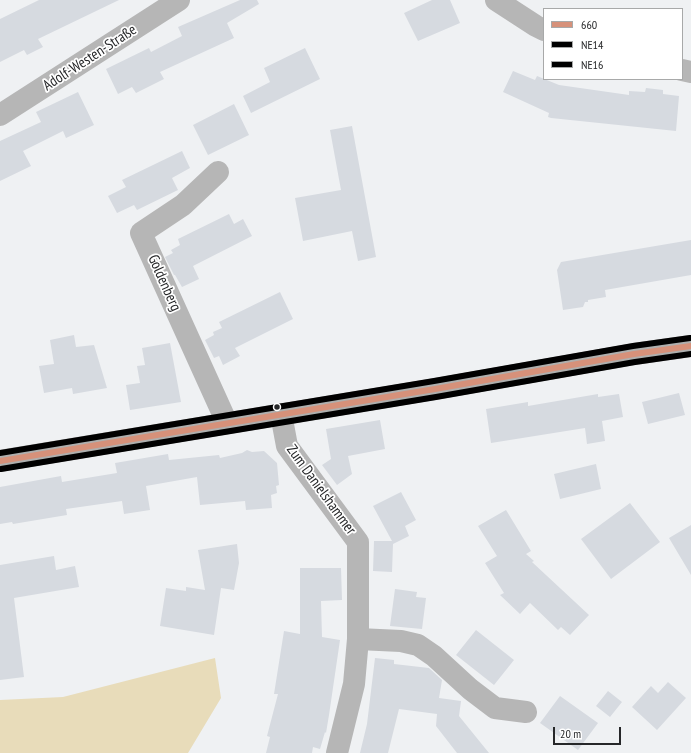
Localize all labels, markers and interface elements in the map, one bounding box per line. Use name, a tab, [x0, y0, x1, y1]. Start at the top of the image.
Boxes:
legend	[543, 8, 683, 80]
text: 660	[581, 17, 597, 32]
street label: Adolf-Westen-Straße	[40, 21, 140, 95]
text: NE14	[581, 37, 603, 52]
text: NE16	[581, 57, 603, 72]
street label: Goldenberg	[144, 252, 184, 314]
unlabelled marker	[272, 402, 282, 412]
street label: Zum Danielshammer	[282, 442, 360, 538]
scale bar	[555, 719, 623, 745]
text: 20 m	[560, 726, 581, 741]

